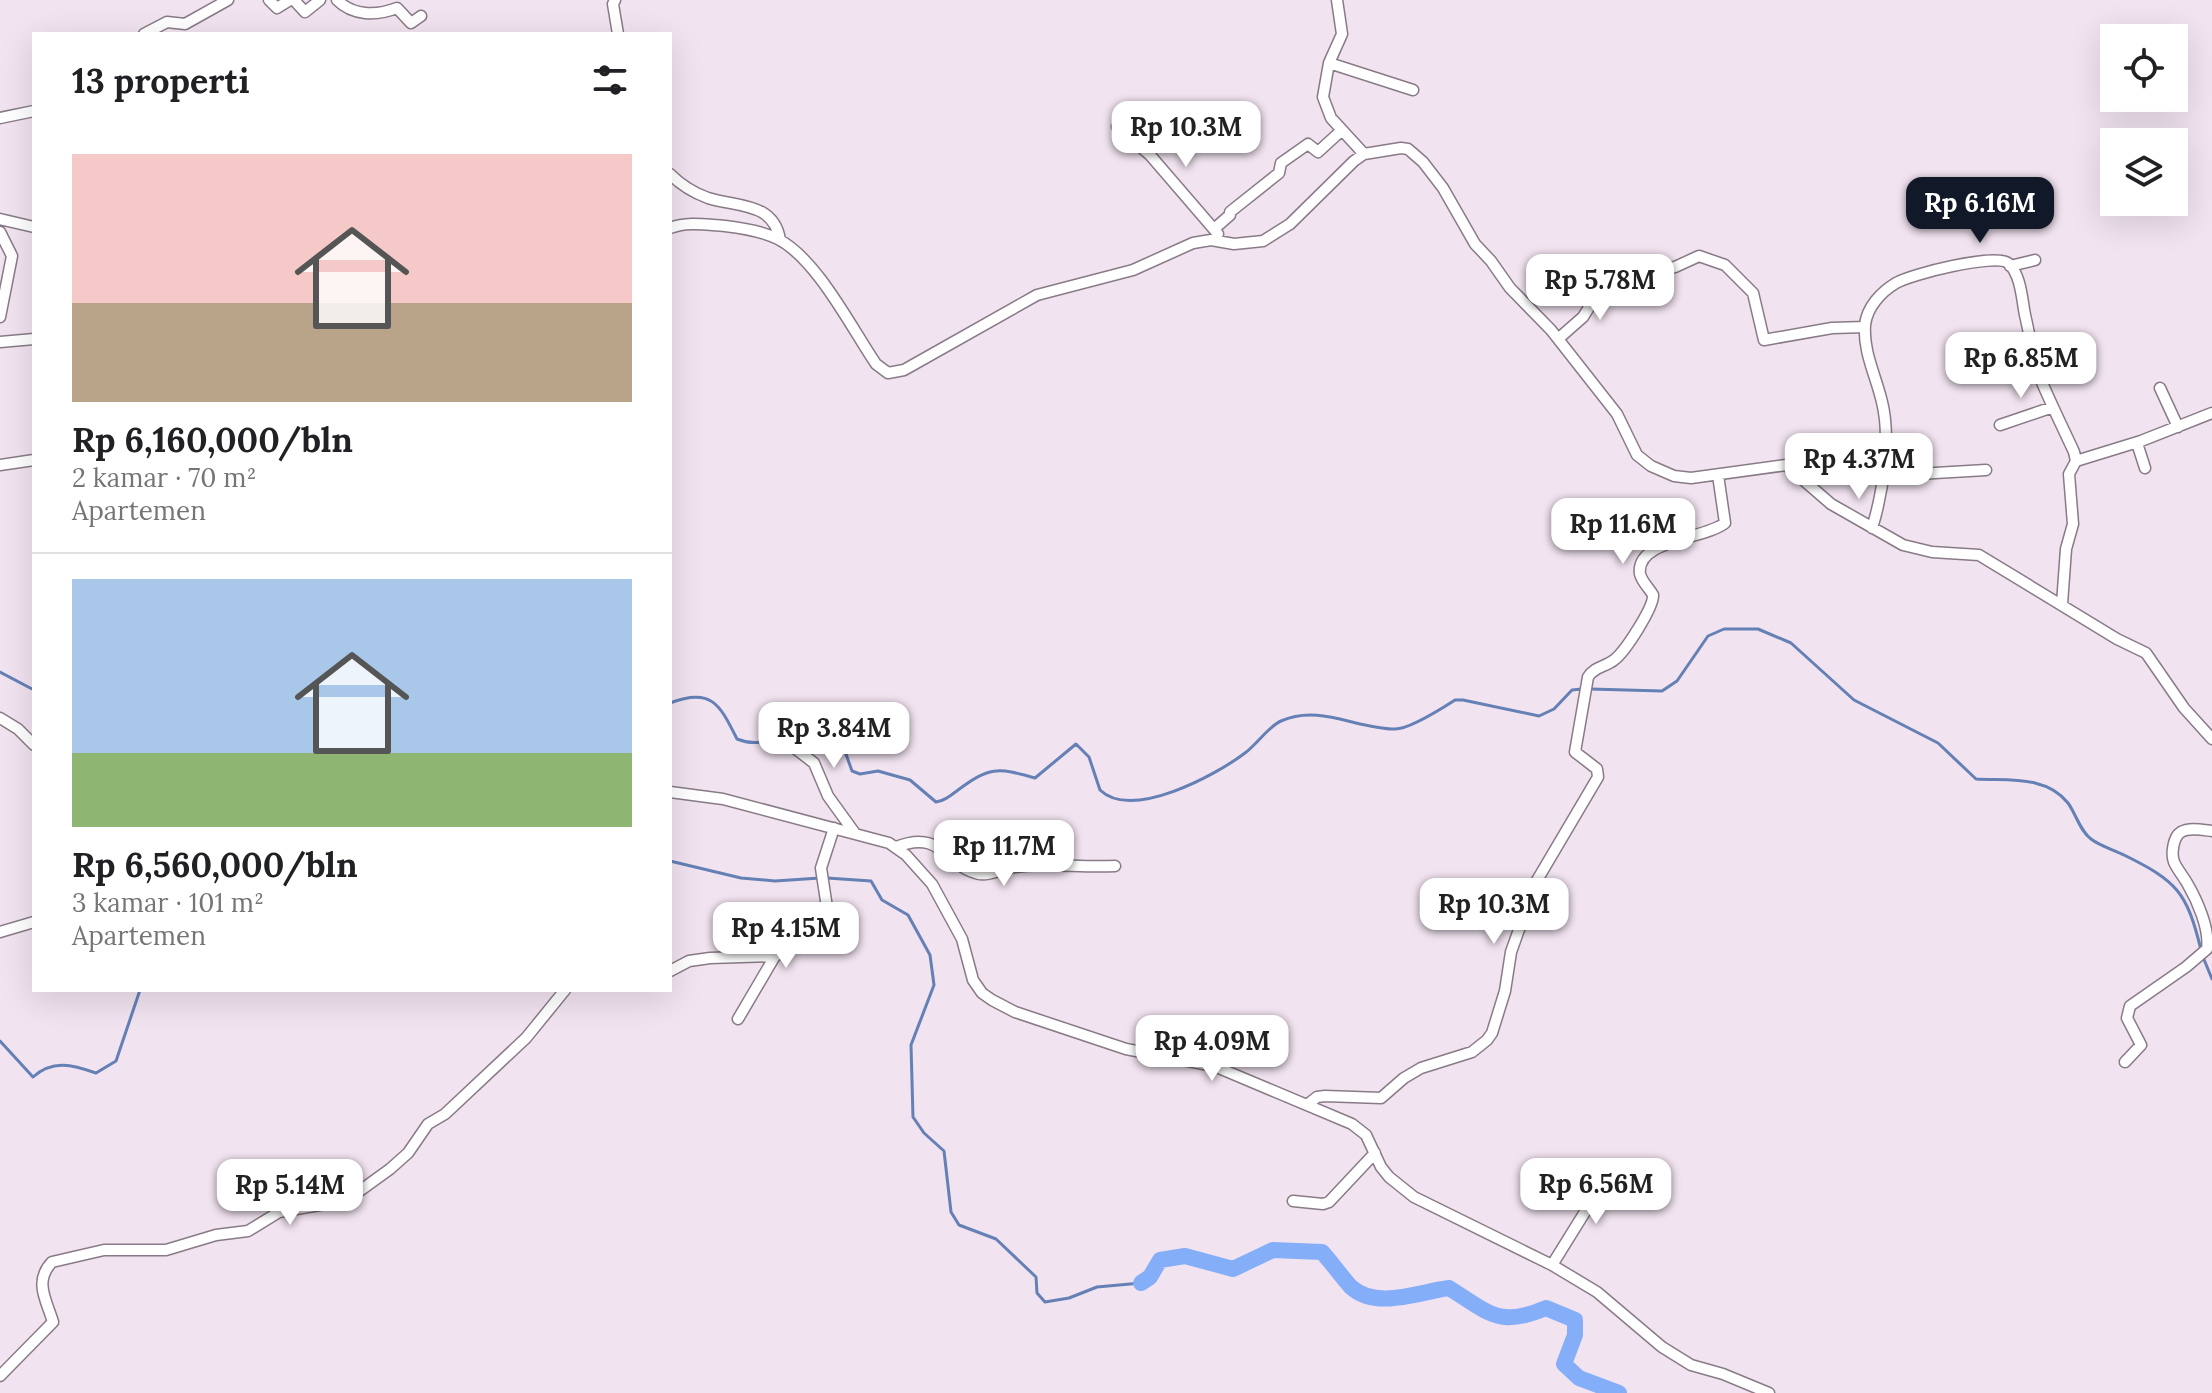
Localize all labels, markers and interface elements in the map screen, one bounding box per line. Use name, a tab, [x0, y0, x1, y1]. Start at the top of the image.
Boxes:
map controls	[2100, 24, 2188, 216]
button: locate	[2100, 24, 2188, 112]
icon: filters	[588, 58, 632, 102]
text: 13 properti	[72, 59, 250, 102]
pin: Rp 10.3M	[1103, 101, 1269, 169]
text: Rp 10.3M	[1130, 110, 1242, 143]
button: layers	[2100, 128, 2188, 216]
pin: Rp 6.16M	[1897, 177, 2063, 245]
text: Rp 6.16M	[1924, 186, 2036, 219]
icon: home	[280, 206, 424, 350]
pin: Rp 5.78M	[1517, 254, 1683, 322]
text: Rp 5.78M	[1544, 263, 1656, 296]
pin: Rp 6.85M	[1938, 332, 2104, 400]
text: Rp 6.85M	[1963, 341, 2079, 374]
text: Rp 6,160,000/bln	[72, 418, 353, 461]
pin: Rp 4.37M	[1776, 433, 1942, 501]
text: Rp 4.37M	[1803, 442, 1915, 475]
text: 2 kamar · 70 m²	[72, 461, 257, 494]
text: Apartemen	[72, 494, 206, 527]
pin: Rp 11.6M	[1540, 498, 1706, 566]
text: Rp 11.6M	[1569, 507, 1677, 540]
icon: home	[280, 631, 424, 775]
pin: Rp 3.84M	[751, 702, 917, 770]
text: Rp 3.84M	[776, 711, 892, 744]
pin: Rp 11.7M	[921, 820, 1087, 888]
text: Rp 11.7M	[952, 829, 1056, 862]
text: Rp 6,560,000/bln	[72, 843, 358, 886]
pin: Rp 10.3M	[1411, 878, 1577, 946]
text: 3 kamar · 101 m²	[72, 886, 264, 919]
text: Rp 10.3M	[1438, 887, 1550, 920]
pin: Rp 4.15M	[703, 902, 869, 970]
text: Rp 4.15M	[731, 911, 841, 944]
text: Apartemen	[72, 919, 206, 952]
pin: Rp 4.09M	[1129, 1015, 1295, 1083]
text: Rp 4.09M	[1154, 1024, 1270, 1057]
pin: Rp 6.56M	[1513, 1158, 1679, 1226]
pin: Rp 5.14M	[207, 1159, 373, 1227]
text: Rp 6.56M	[1538, 1167, 1654, 1200]
text: Rp 5.14M	[235, 1168, 345, 1201]

